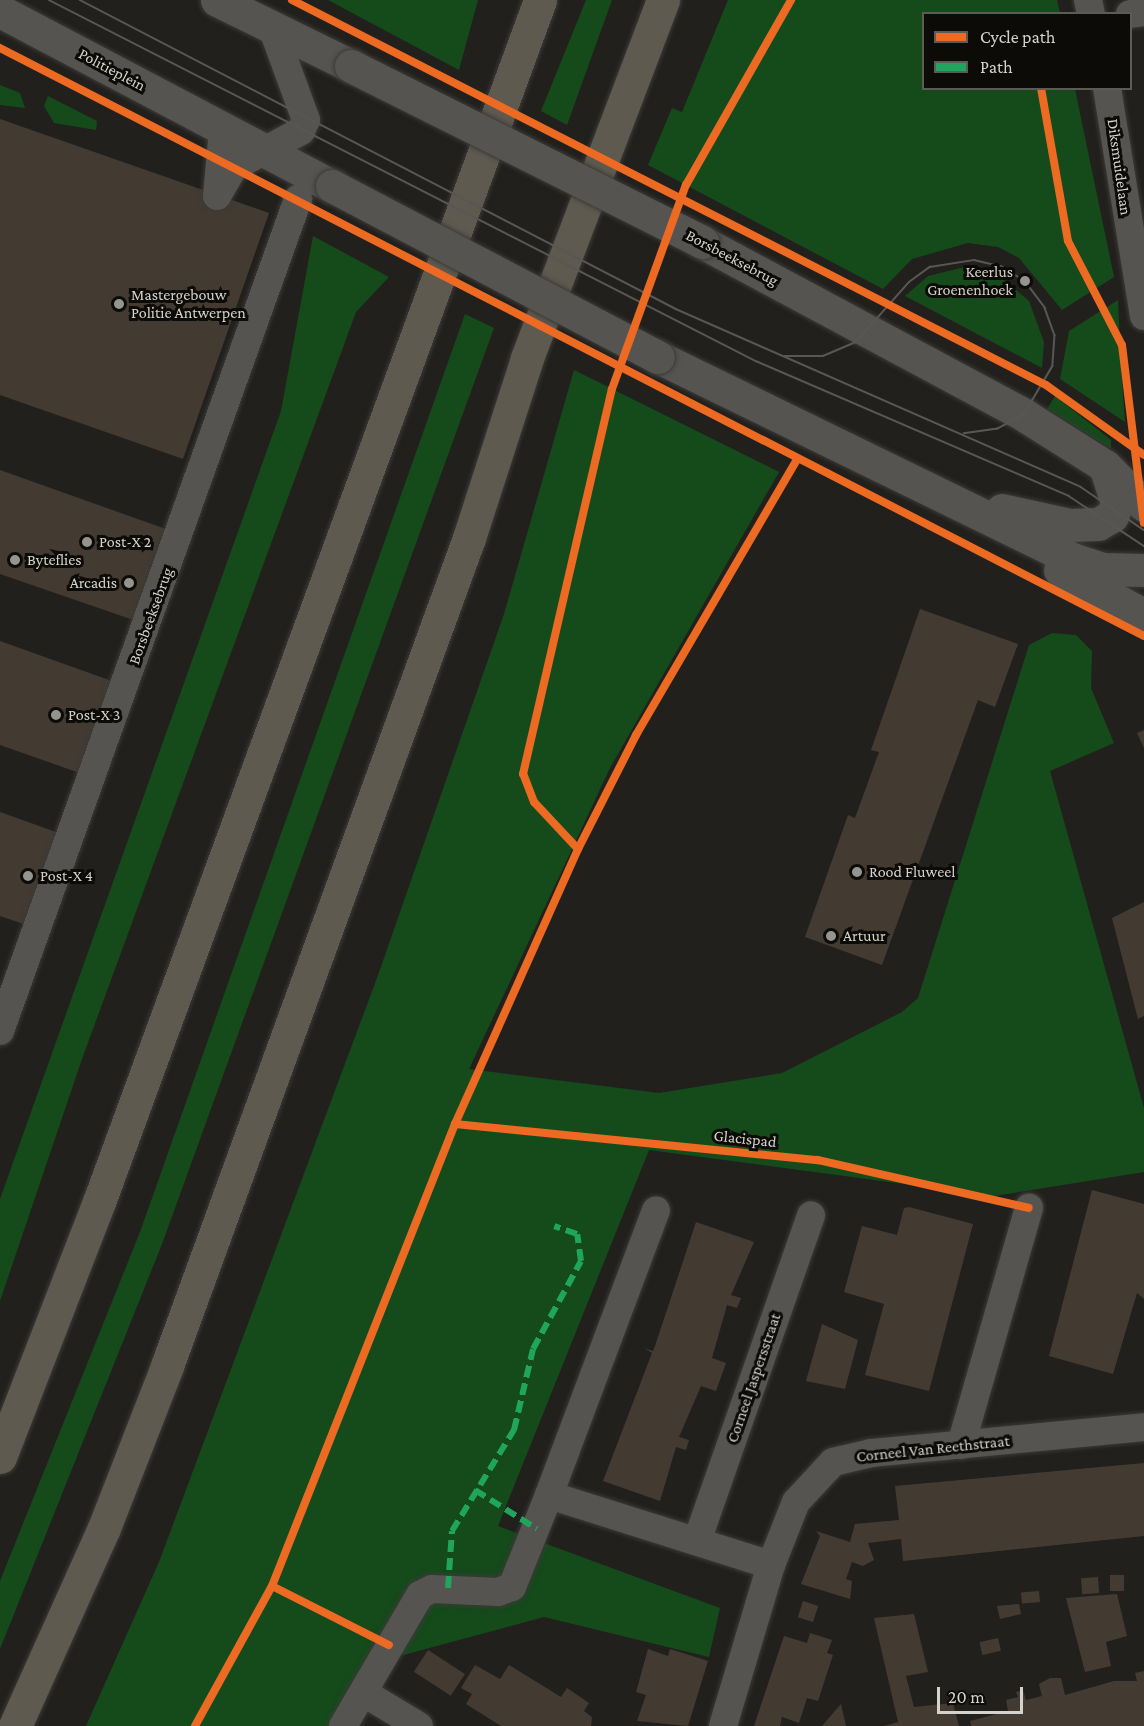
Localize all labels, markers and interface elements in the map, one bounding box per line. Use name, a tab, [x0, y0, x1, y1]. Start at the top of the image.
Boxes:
legend	[922, 12, 1132, 90]
text: Cycle path	[980, 27, 1055, 47]
street label: Politieplein	[75, 44, 149, 96]
text: Path	[980, 57, 1013, 77]
street label: Diksmuidelaan	[1103, 117, 1135, 217]
street label: Borsbeeksebrug	[683, 226, 781, 290]
place label: Keerlus Groenenhoek	[927, 262, 1013, 300]
marker: Keerlus Groenenhoek	[1018, 274, 1032, 288]
place label: Mastergebouw Politie Antwerpen	[131, 285, 246, 323]
marker: Mastergebouw Politie Antwerpen	[112, 297, 126, 311]
place label: Post-X 2	[99, 532, 151, 552]
marker: Post-X 2	[80, 535, 94, 549]
place label: Byteflies	[27, 550, 82, 570]
marker: Byteflies	[8, 553, 22, 567]
street label: Borsbeeksebrug	[125, 565, 177, 667]
place label: Arcadis	[70, 573, 117, 593]
marker: Arcadis	[122, 576, 136, 590]
place label: Post-X 3	[68, 705, 120, 725]
marker: Post-X 3	[49, 708, 63, 722]
place label: Rood Fluweel	[869, 862, 955, 882]
marker: Rood Fluweel	[850, 865, 864, 879]
place label: Post-X 4	[40, 866, 93, 886]
marker: Post-X 4	[21, 869, 35, 883]
place label: Artuur	[843, 926, 886, 946]
marker: Artuur	[824, 929, 838, 943]
street label: Glacispad	[713, 1126, 777, 1152]
street label: Corneel Jaspersstraat	[723, 1311, 785, 1445]
street label: Corneel Van Reethstraat	[855, 1431, 1011, 1467]
scale bar	[940, 1675, 1026, 1713]
text: 20 m	[948, 1687, 985, 1707]

